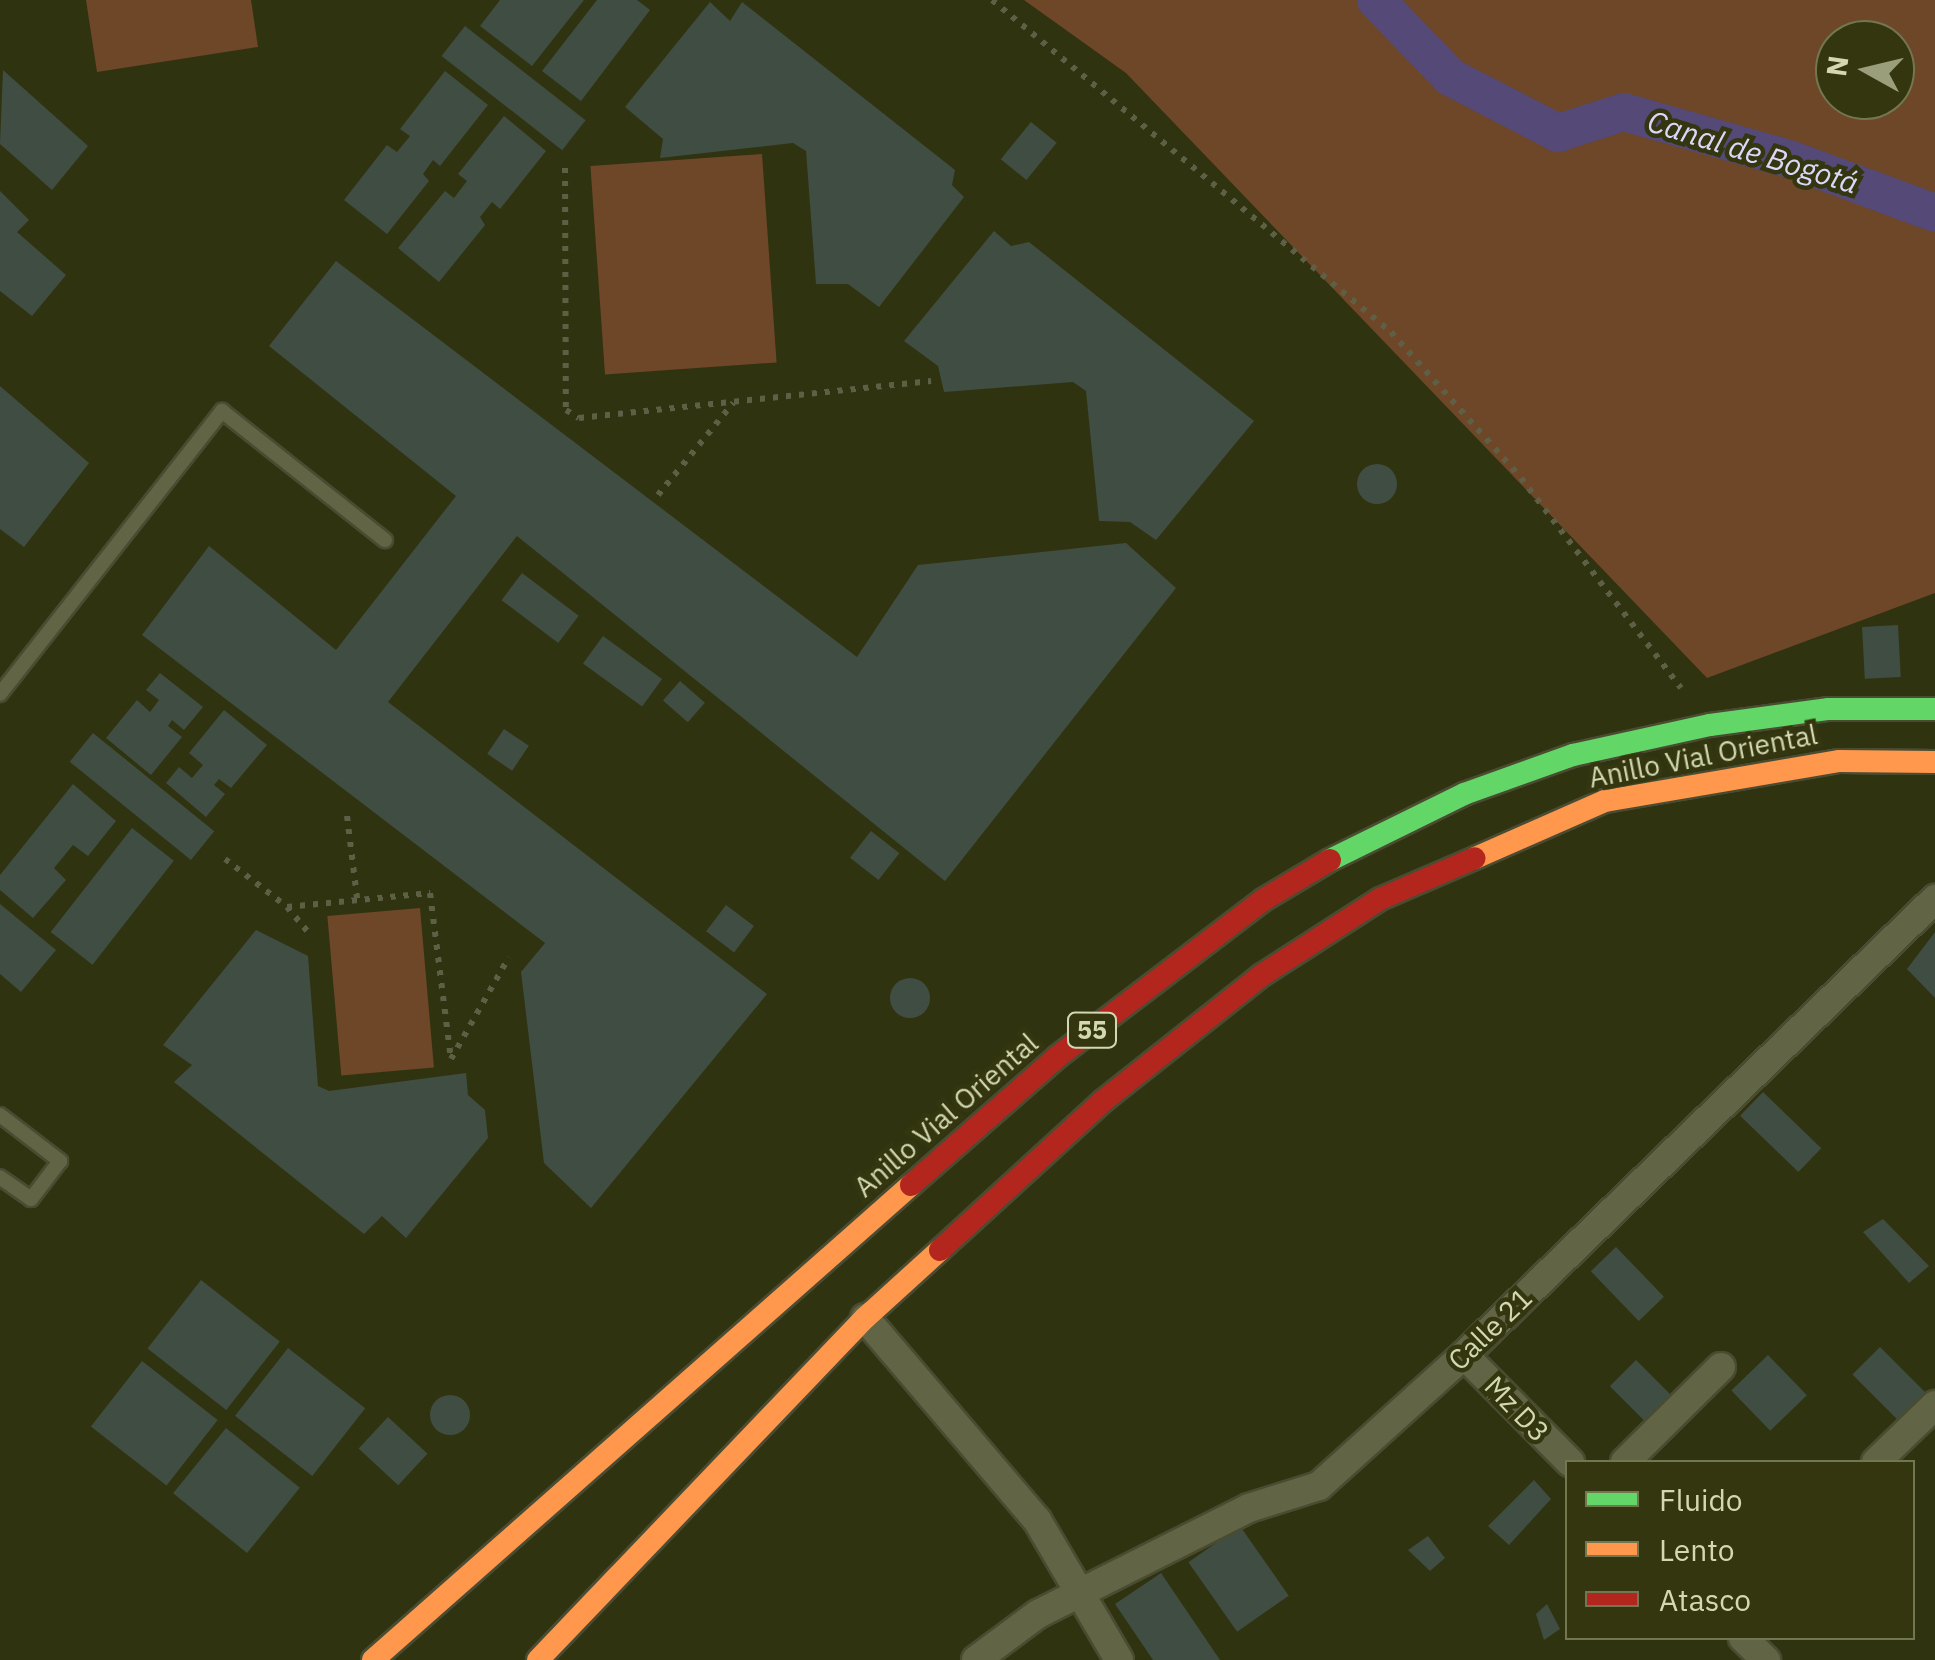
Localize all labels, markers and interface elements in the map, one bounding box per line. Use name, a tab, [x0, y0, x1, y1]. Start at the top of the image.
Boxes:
north arrow	[1815, 20, 1915, 120]
text: N	[1817, 53, 1857, 79]
water label: Canal de Bogotá	[1643, 103, 1863, 201]
street label: Anillo Vial Oriental	[1586, 717, 1820, 795]
road number: 55	[1067, 1010, 1117, 1050]
street label: Anillo Vial Oriental	[847, 1026, 1045, 1204]
street label: Calle 21	[1441, 1281, 1539, 1377]
street label: Mz D3	[1478, 1369, 1556, 1449]
legend	[1565, 1460, 1915, 1640]
text: Fluido	[1659, 1480, 1743, 1519]
text: Lento	[1659, 1530, 1734, 1569]
text: Atasco	[1659, 1580, 1751, 1619]

